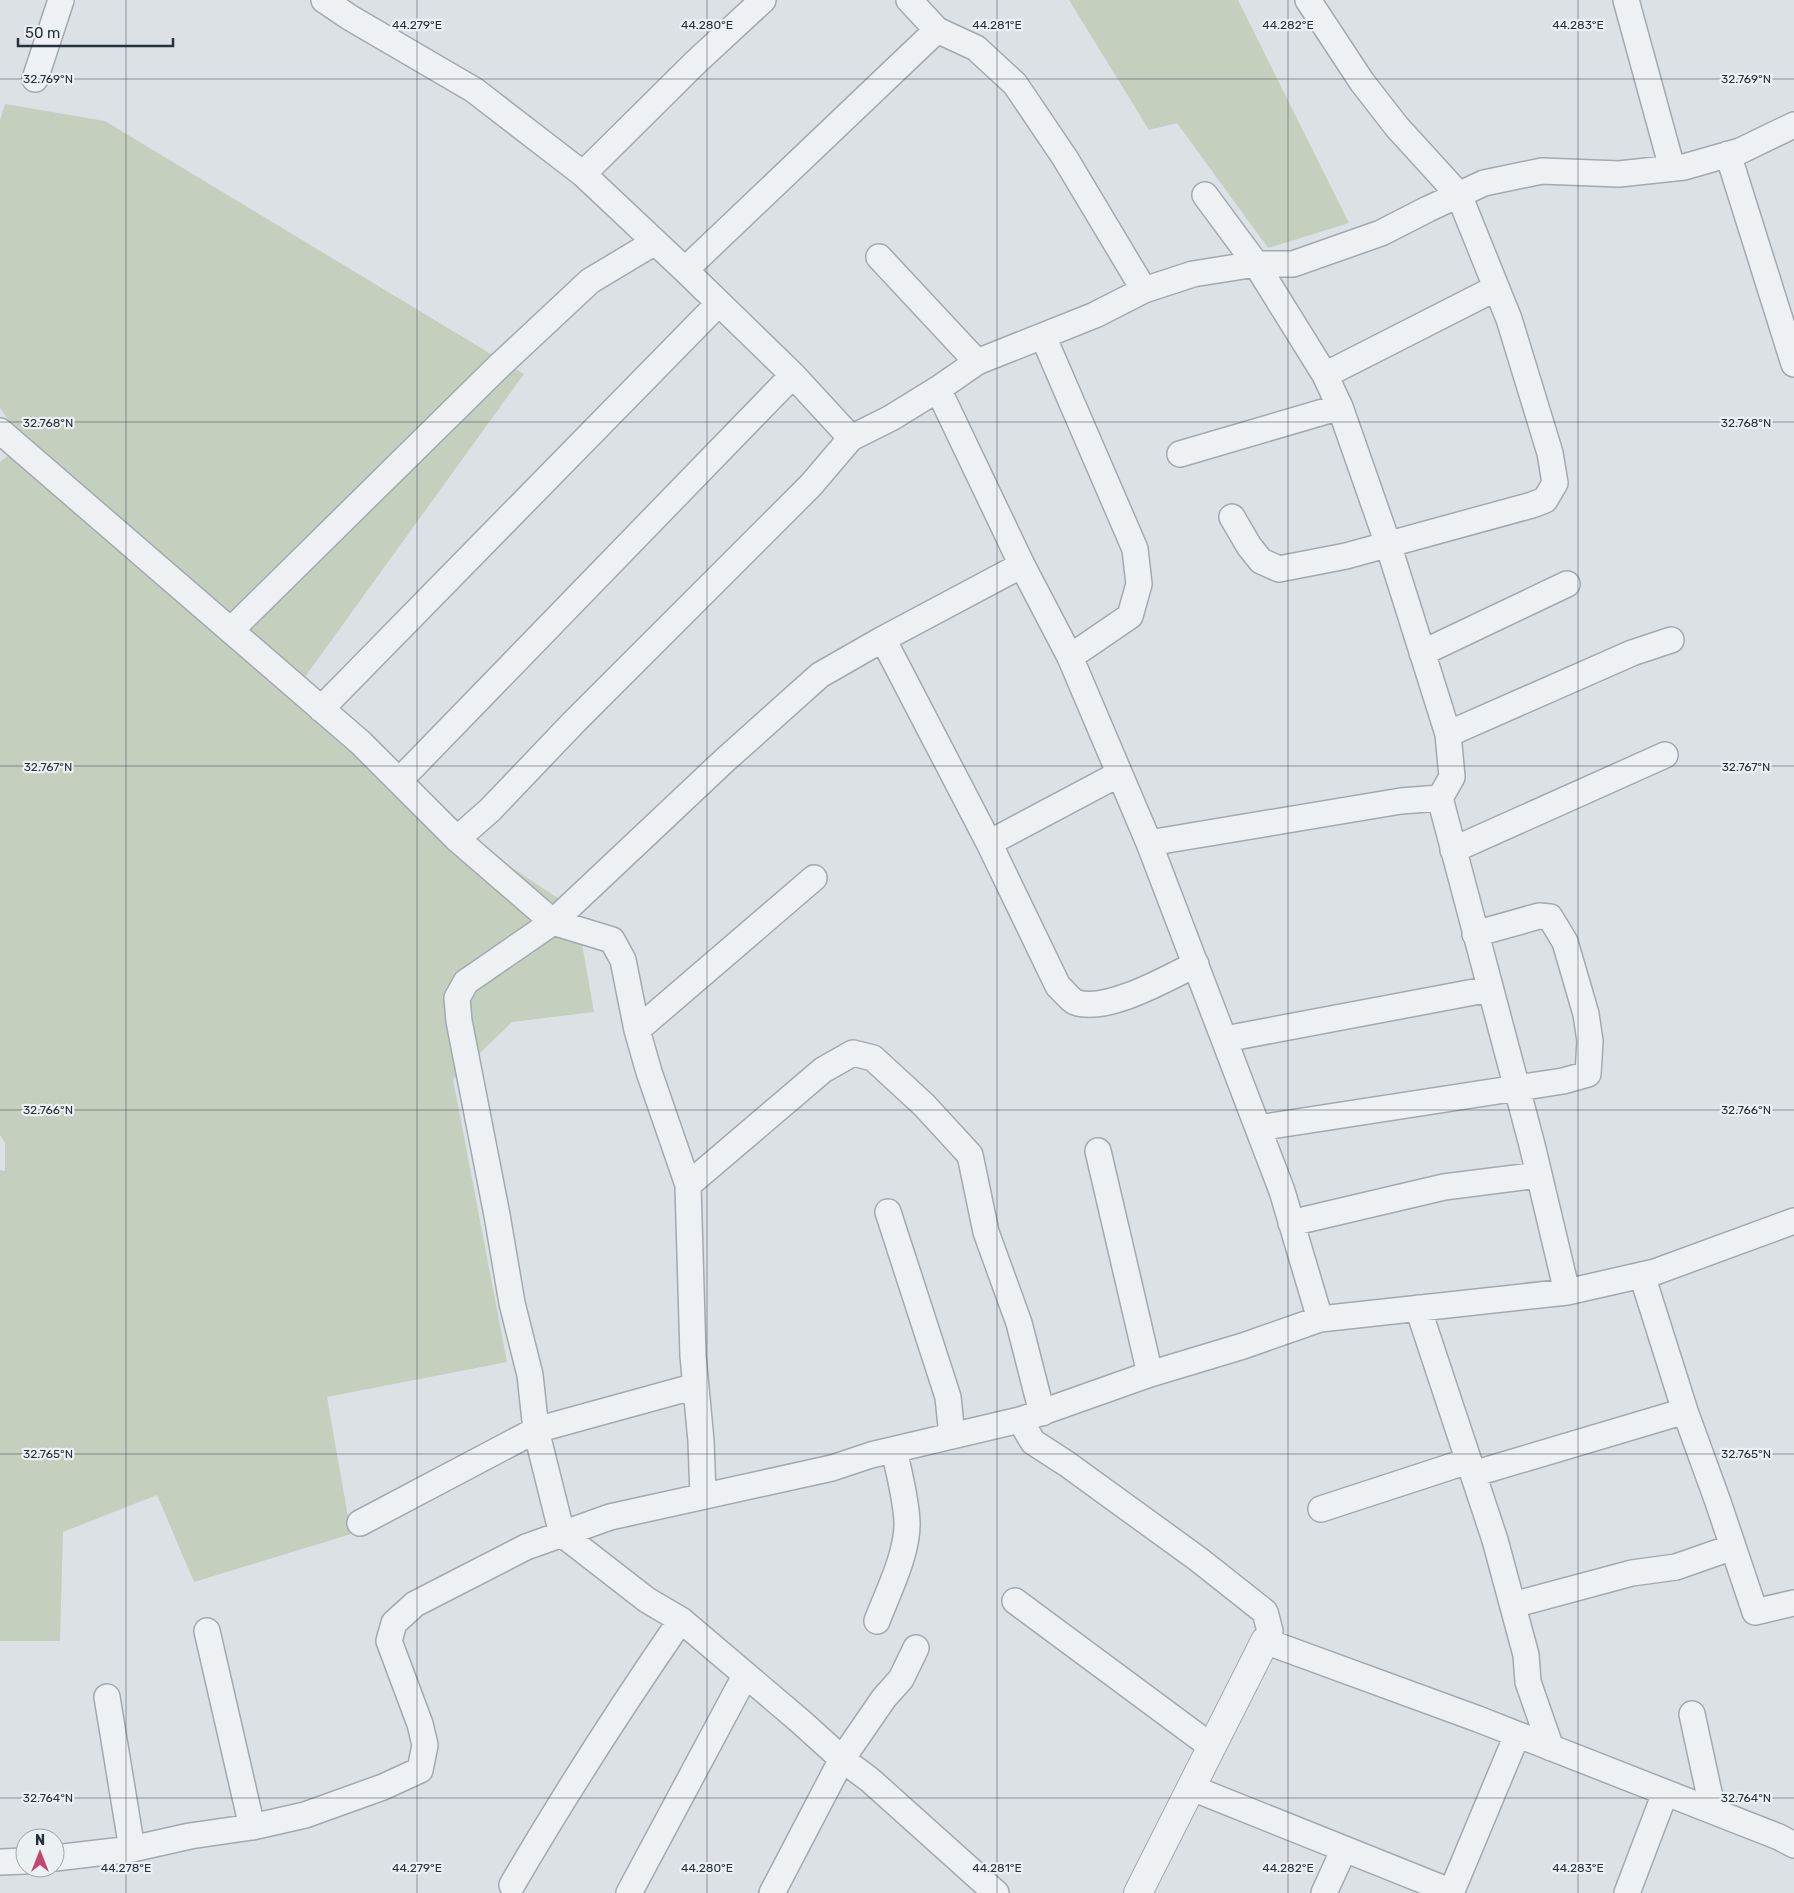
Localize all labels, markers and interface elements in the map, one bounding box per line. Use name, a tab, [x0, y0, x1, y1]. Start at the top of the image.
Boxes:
scale bar	[18, 15, 172, 47]
text: 44.279°E	[392, 18, 442, 32]
text: 44.280°E	[681, 18, 733, 32]
text: 44.281°E	[972, 18, 1022, 32]
text: 44.282°E	[1262, 18, 1314, 32]
text: 44.283°E	[1552, 18, 1604, 32]
text: 50 m	[25, 24, 60, 42]
text: 32.769°N	[23, 72, 73, 86]
text: 32.769°N	[1721, 72, 1771, 86]
text: 32.768°N	[23, 416, 73, 430]
text: 32.768°N	[1721, 416, 1771, 430]
text: 32.767°N	[24, 760, 72, 774]
text: 32.767°N	[1722, 760, 1770, 774]
text: 32.766°N	[23, 1103, 73, 1117]
text: 32.766°N	[1721, 1103, 1771, 1117]
text: 32.765°N	[23, 1447, 73, 1461]
text: 32.765°N	[1721, 1447, 1771, 1461]
text: 32.764°N	[23, 1791, 73, 1805]
text: 32.764°N	[1721, 1791, 1771, 1805]
north arrow	[15, 1828, 65, 1878]
text: N	[35, 1832, 45, 1849]
text: 44.278°E	[101, 1861, 151, 1875]
text: 44.279°E	[392, 1861, 442, 1875]
text: 44.280°E	[681, 1861, 733, 1875]
text: 44.281°E	[972, 1861, 1022, 1875]
text: 44.282°E	[1262, 1861, 1314, 1875]
text: 44.283°E	[1552, 1861, 1604, 1875]

